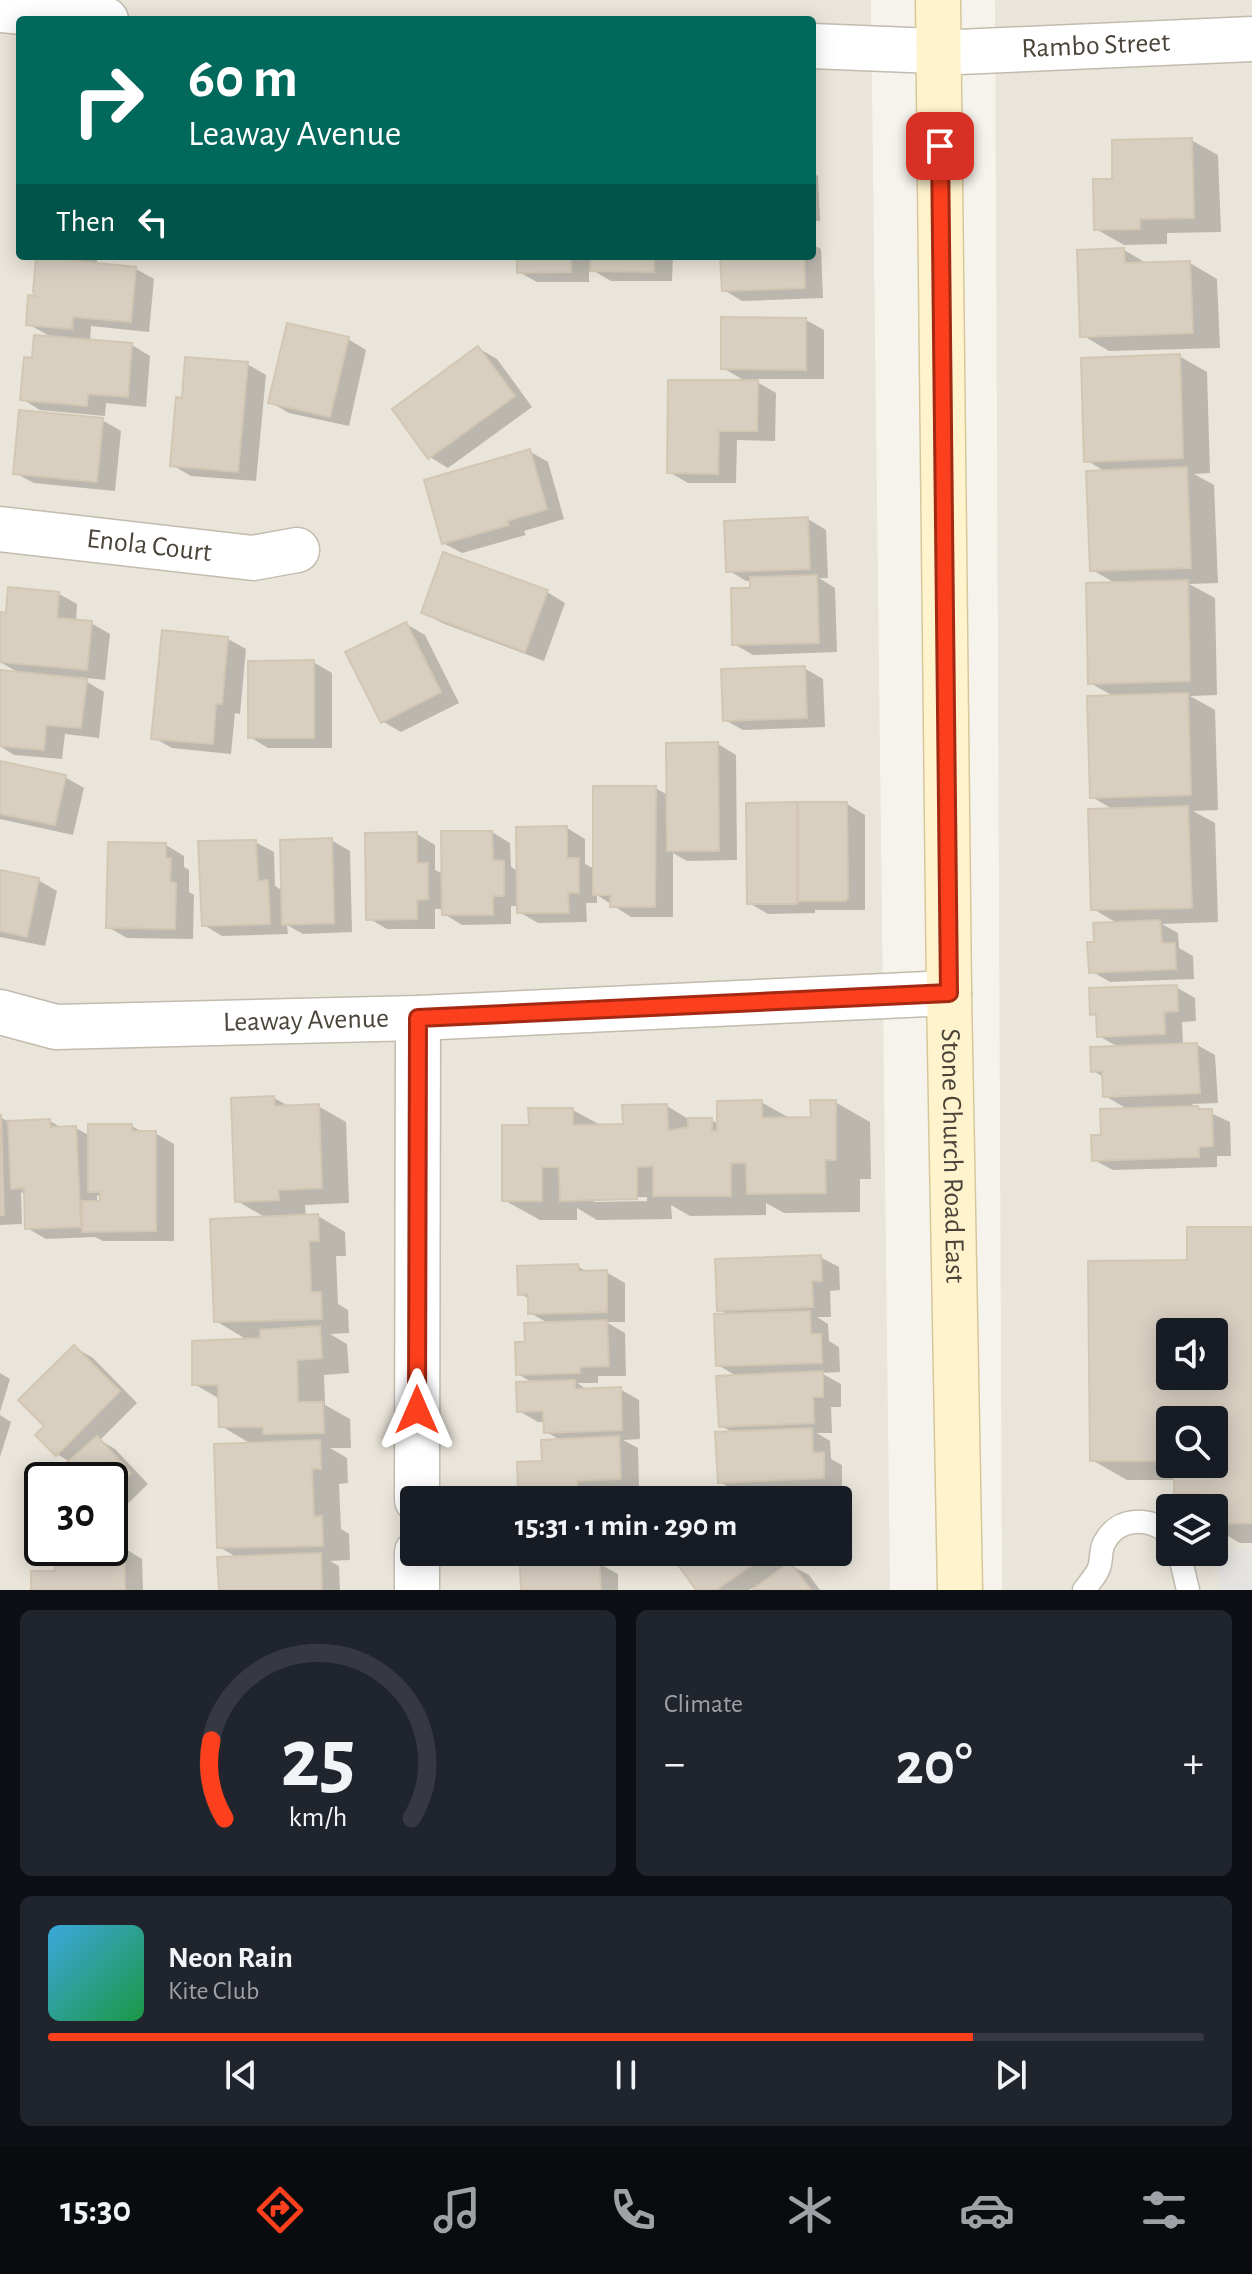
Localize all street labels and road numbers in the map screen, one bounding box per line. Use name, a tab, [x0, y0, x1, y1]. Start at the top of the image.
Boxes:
street label: Rambo Street	[1021, 29, 1171, 63]
street label: Enola Court	[85, 525, 213, 567]
street label: Leaway Avenue	[223, 1005, 389, 1037]
street label: Stone Church Road East	[936, 1028, 968, 1284]

